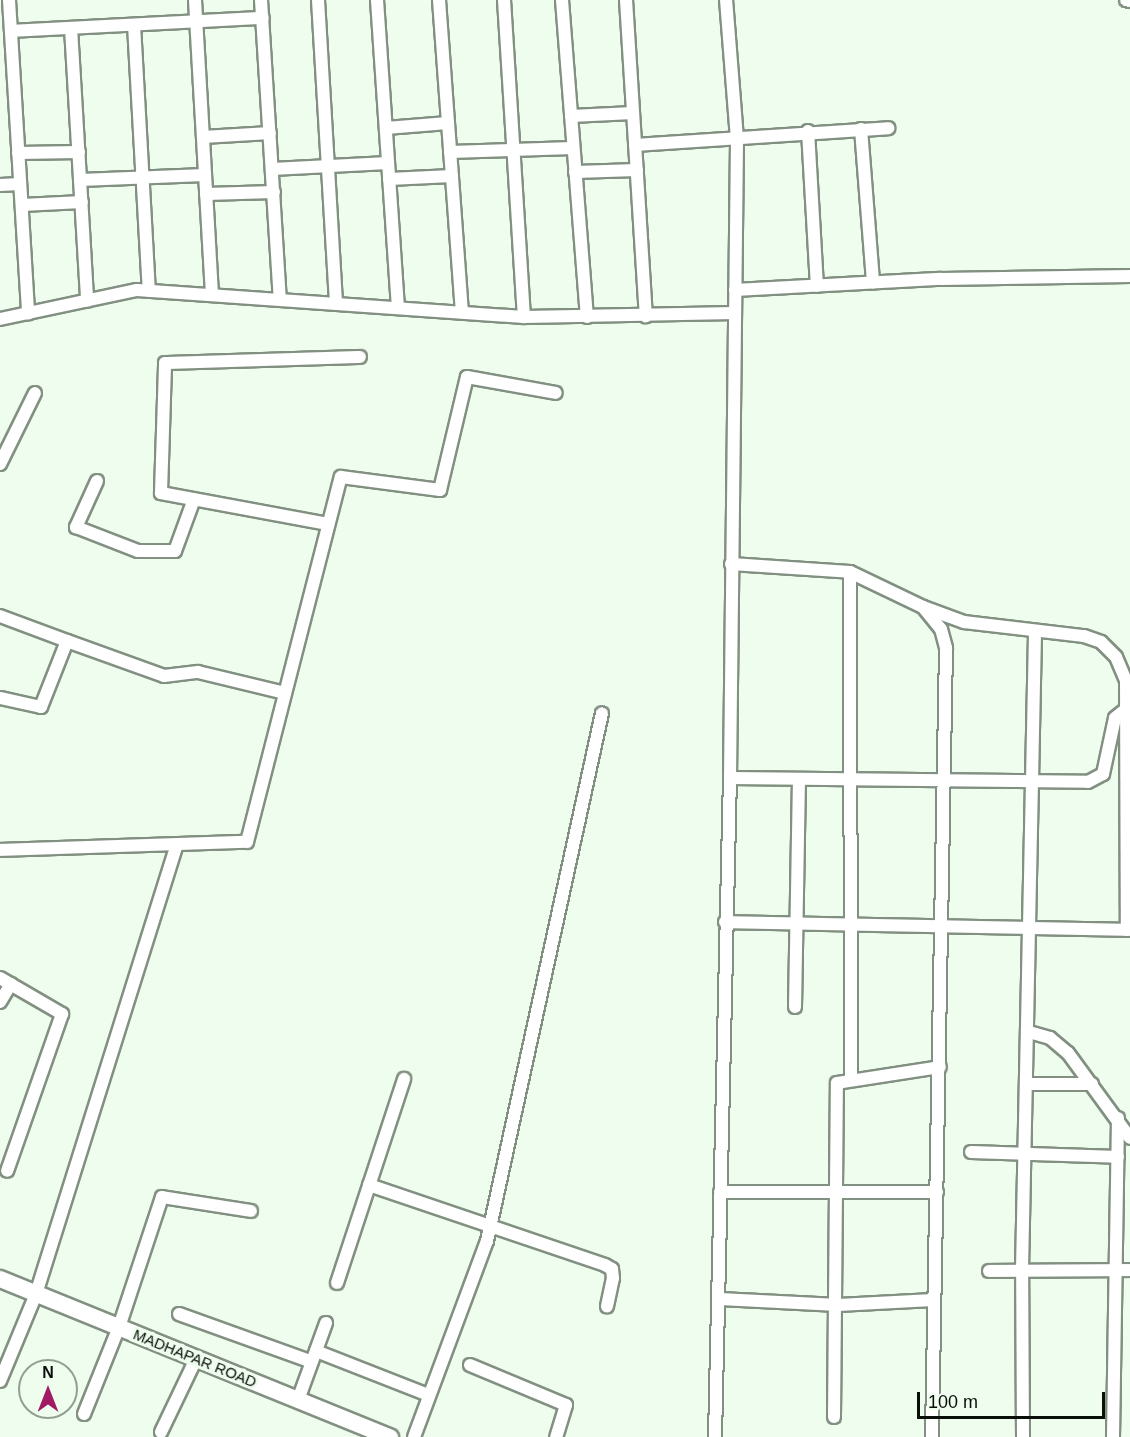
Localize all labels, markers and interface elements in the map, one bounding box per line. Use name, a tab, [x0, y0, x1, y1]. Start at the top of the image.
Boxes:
street label: MADHAPAR ROAD	[131, 1325, 259, 1391]
north arrow	[18, 1359, 78, 1419]
text: N	[42, 1364, 54, 1381]
scale bar	[920, 1380, 1108, 1418]
text: 100 m	[928, 1392, 978, 1412]

